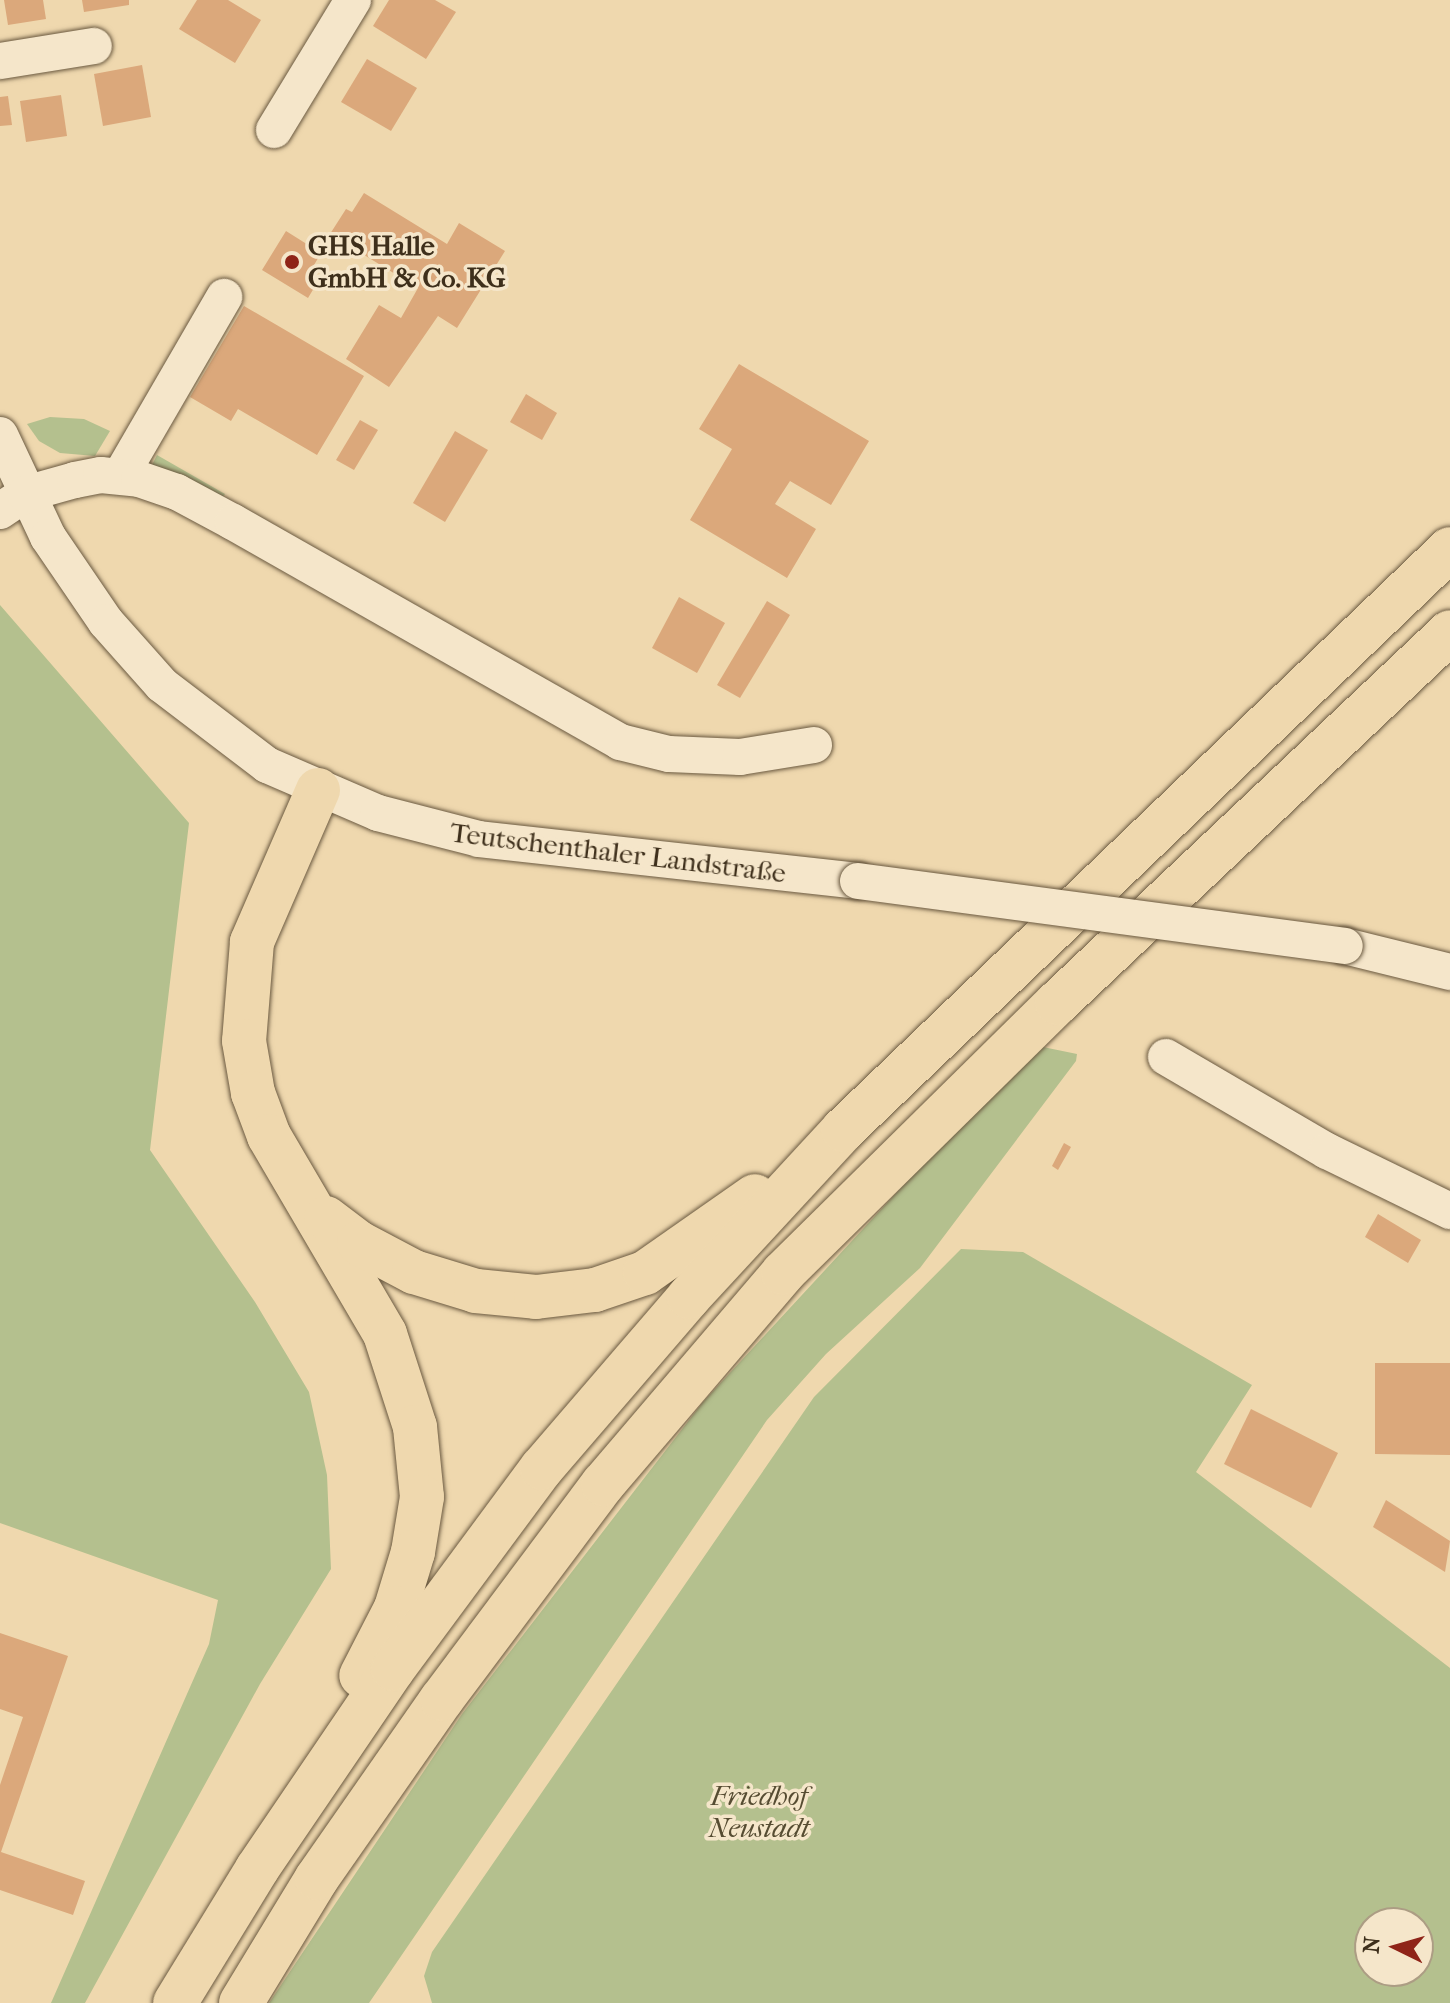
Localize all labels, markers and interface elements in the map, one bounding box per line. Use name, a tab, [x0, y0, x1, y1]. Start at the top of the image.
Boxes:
place label: GHS Halle GmbH & Co. KG	[308, 229, 506, 295]
marker: GHS Halle GmbH & Co. KG	[283, 253, 301, 271]
street label: Teutschenthaler Landstraße	[448, 816, 788, 890]
park label: Friedhof Neustadt	[708, 1779, 810, 1845]
north arrow	[1354, 1907, 1434, 1987]
text: N	[1358, 1936, 1386, 1955]

